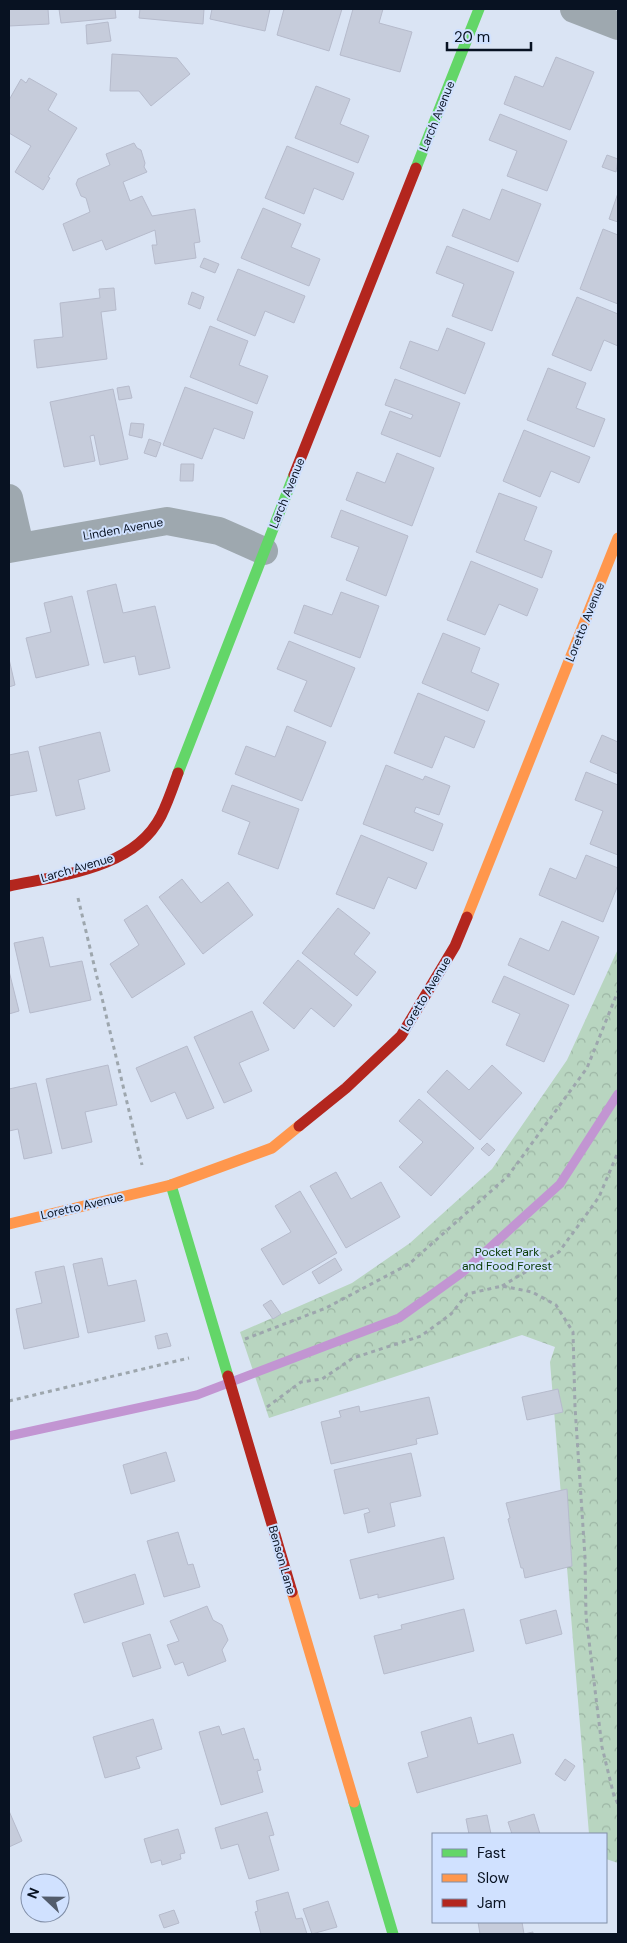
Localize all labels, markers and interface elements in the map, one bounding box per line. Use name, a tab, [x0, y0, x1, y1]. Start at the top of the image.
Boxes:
scale bar	[447, 20, 531, 52]
text: 20 m	[454, 27, 490, 47]
street label: Larch Avenue	[416, 78, 458, 154]
street label: Larch Avenue	[266, 455, 308, 531]
street label: Linden Avenue	[82, 514, 165, 544]
street label: Loretto Avenue	[562, 580, 608, 664]
street label: Larch Avenue	[39, 850, 115, 886]
street label: Loretto Avenue	[397, 954, 455, 1034]
street label: Loretto Avenue	[39, 1189, 125, 1223]
park label: Pocket Park and Food Forest	[462, 1244, 552, 1274]
street label: Benson Lane	[265, 1524, 299, 1596]
legend	[432, 1833, 607, 1923]
text: Fast	[477, 1843, 506, 1863]
text: Slow	[477, 1868, 510, 1888]
north arrow	[20, 1873, 70, 1923]
text: N	[23, 1885, 43, 1901]
text: Jam	[477, 1893, 506, 1913]

